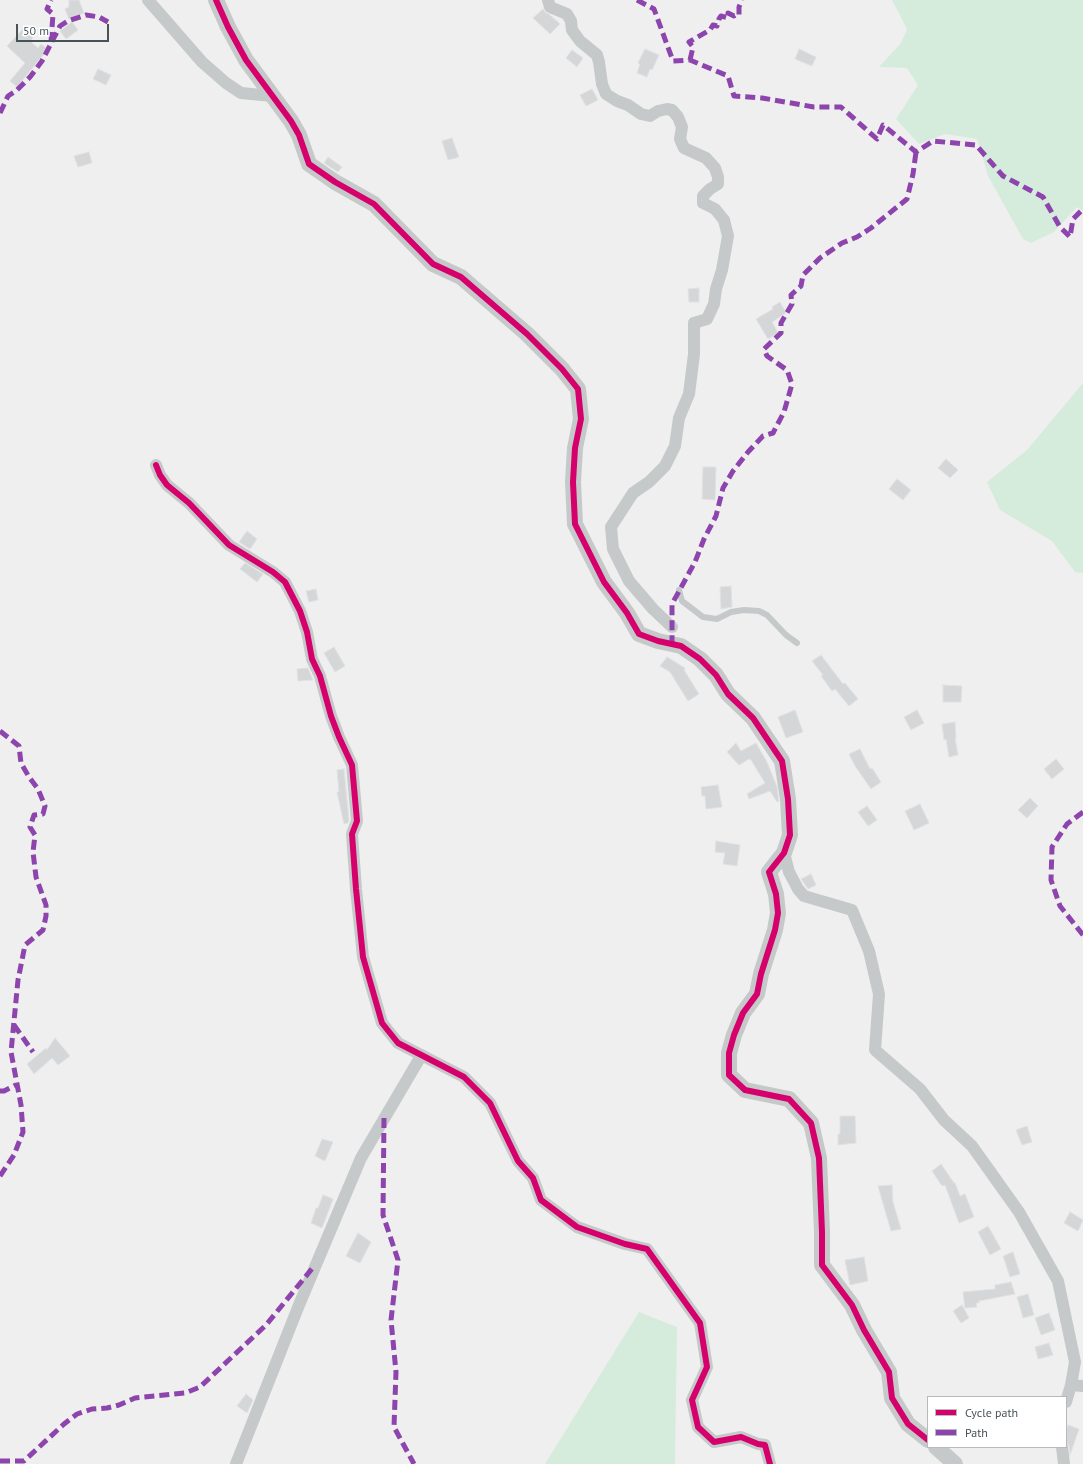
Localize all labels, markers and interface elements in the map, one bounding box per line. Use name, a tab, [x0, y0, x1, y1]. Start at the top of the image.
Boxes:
scale bar	[18, 16, 111, 42]
text: 50 m	[23, 23, 49, 38]
legend	[927, 1396, 1067, 1448]
text: Cycle path	[965, 1405, 1018, 1420]
text: Path	[965, 1425, 988, 1440]

